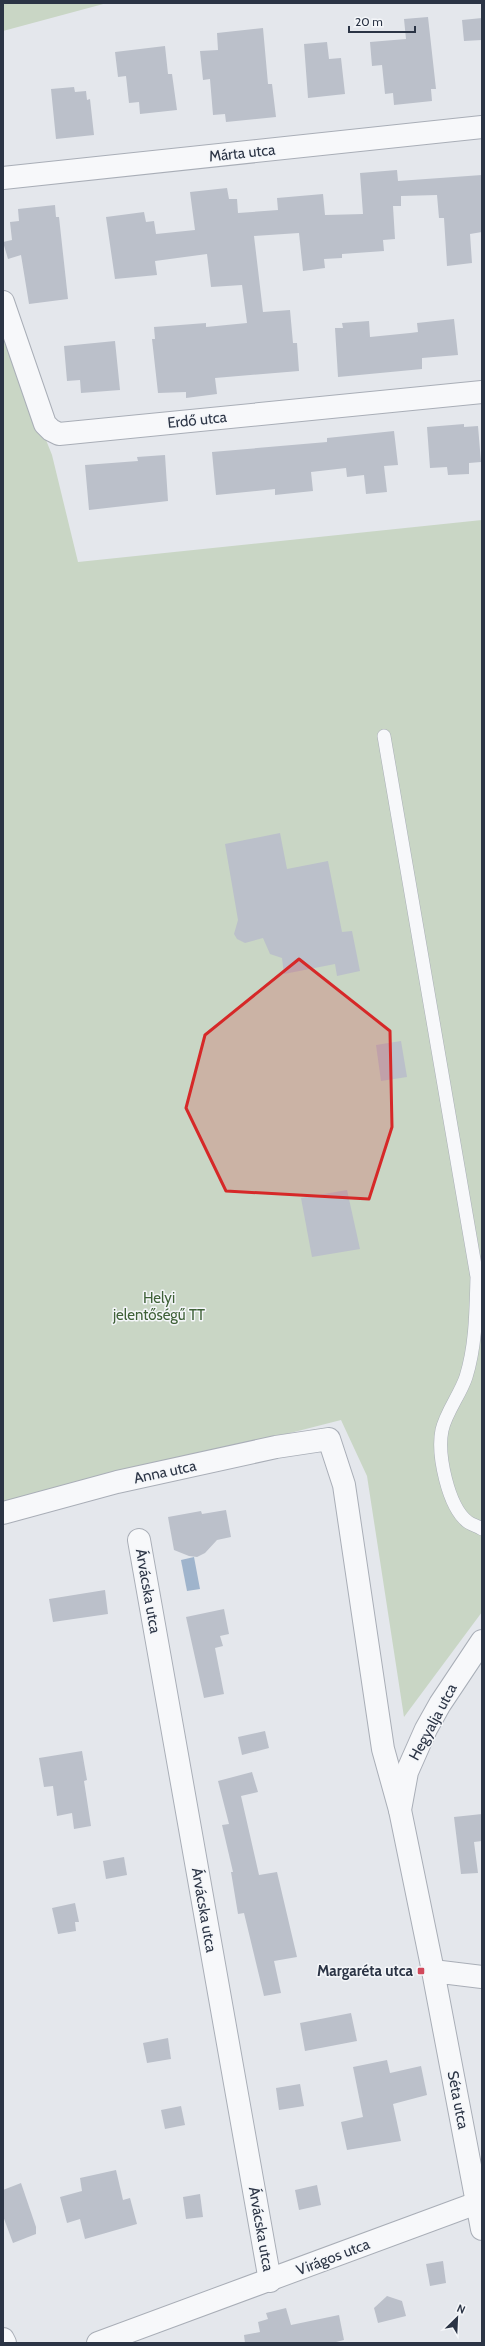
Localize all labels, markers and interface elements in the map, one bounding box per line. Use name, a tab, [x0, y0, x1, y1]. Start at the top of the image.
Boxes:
scale bar	[349, 8, 415, 34]
text: 20 m	[355, 14, 383, 29]
street label: Márta utca	[208, 140, 277, 165]
street label: Erdő utca	[166, 408, 228, 432]
park label: Helyi jelentőségű TT	[112, 1289, 205, 1324]
street label: Anna utca	[132, 1456, 199, 1487]
street label: Árvácska utca	[132, 1547, 165, 1635]
street label: Hegyalja utca	[405, 1680, 461, 1763]
street label: Árvácska utca	[188, 1866, 221, 1954]
place label: Margaréta utca	[317, 1962, 414, 1980]
marker: Margaréta utca	[416, 1966, 426, 1976]
street label: Séta utca	[444, 2069, 473, 2131]
street label: Árvácska utca	[245, 2185, 278, 2273]
street label: Virágos utca	[294, 2235, 373, 2279]
north arrow	[437, 2298, 477, 2338]
text: N	[455, 2301, 467, 2317]

